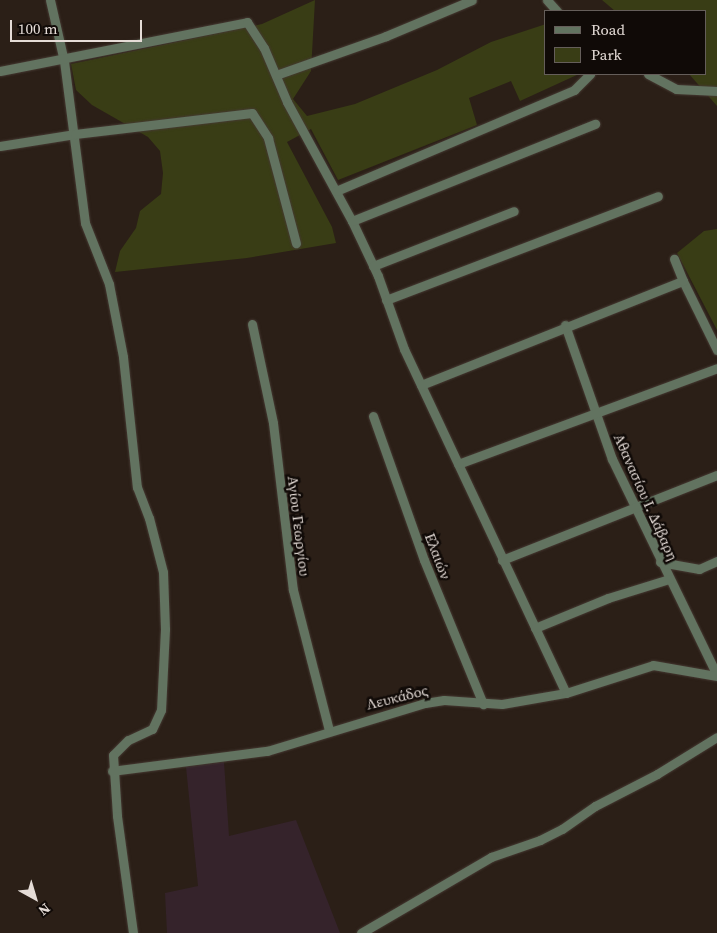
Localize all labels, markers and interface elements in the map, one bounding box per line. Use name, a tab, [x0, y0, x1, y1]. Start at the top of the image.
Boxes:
scale bar	[12, 10, 145, 42]
legend	[544, 10, 707, 75]
text: 100 m	[18, 18, 58, 39]
text: Road	[591, 19, 625, 40]
text: Park	[591, 44, 622, 65]
street label: Αθανασίου Ι. Δάβαρη	[610, 431, 682, 563]
street label: Αγίου Γεωργίου	[284, 475, 314, 577]
street label: Ελαιών	[421, 530, 455, 582]
street label: Λευκάδος	[364, 681, 430, 713]
north arrow	[10, 873, 60, 923]
text: N	[34, 899, 55, 921]

